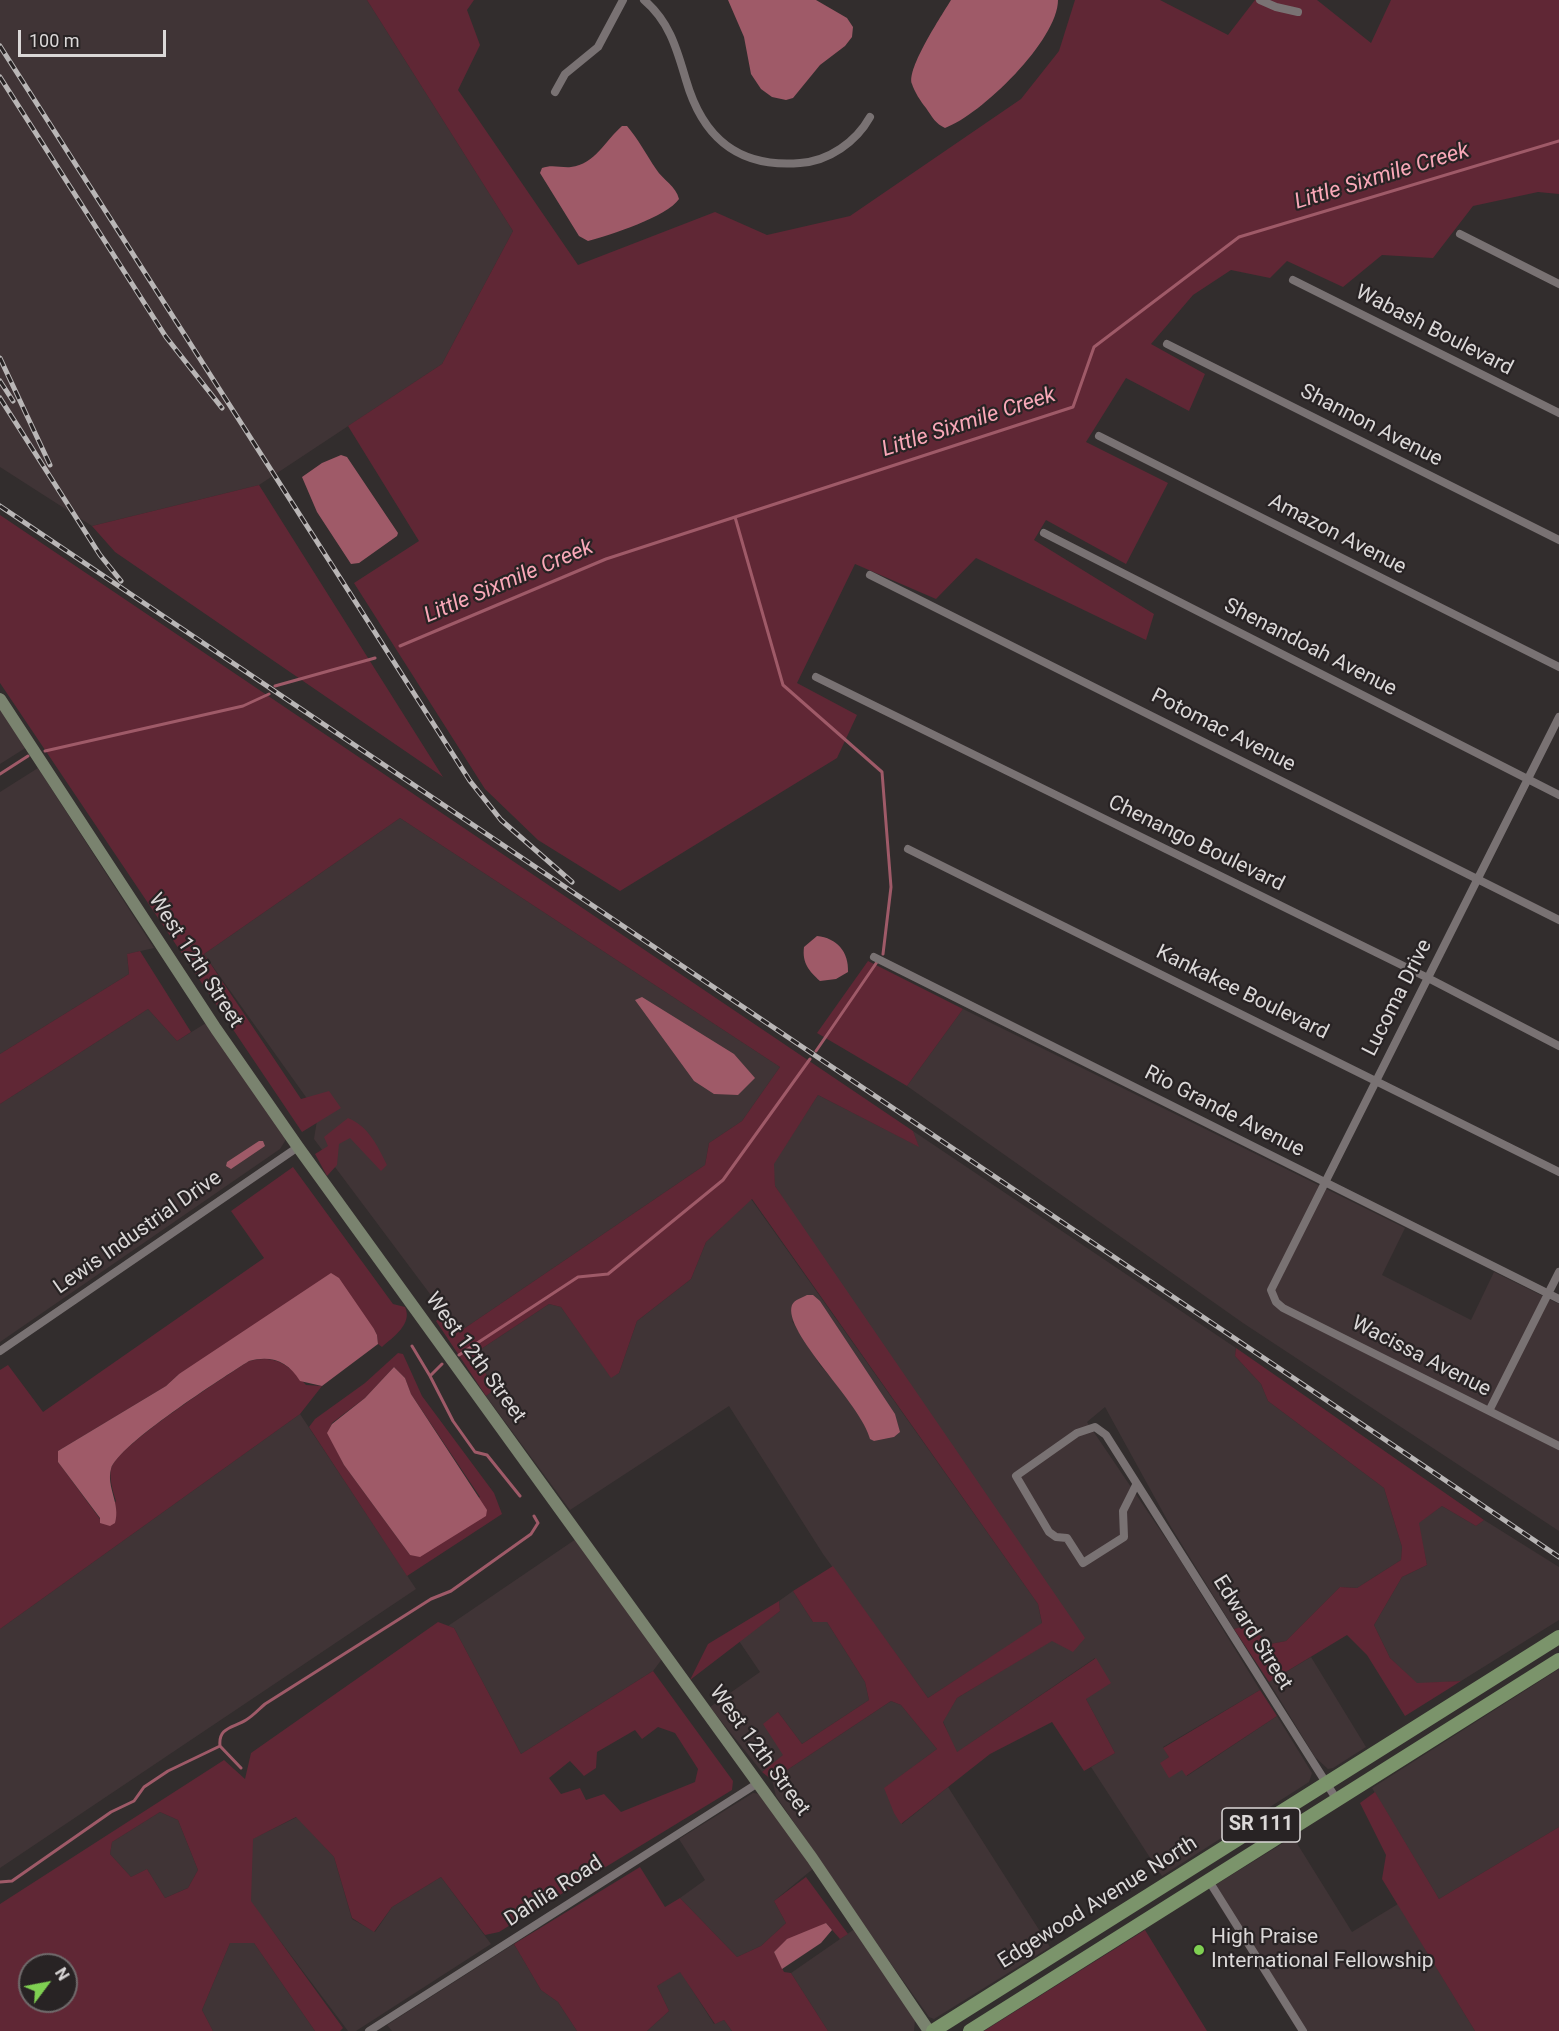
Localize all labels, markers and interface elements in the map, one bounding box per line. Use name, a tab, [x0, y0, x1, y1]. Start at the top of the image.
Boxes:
scale bar	[21, 18, 170, 56]
text: 100 m	[29, 30, 80, 51]
water label: Little Sixmile Creek	[1292, 138, 1472, 216]
street label: Wabash Boulevard	[1351, 280, 1517, 382]
street label: Shannon Avenue	[1296, 379, 1446, 473]
water label: Little Sixmile Creek	[879, 382, 1059, 464]
street label: Amazon Avenue	[1264, 489, 1410, 581]
water label: Little Sixmile Creek	[420, 534, 598, 630]
street label: Shenandoah Avenue	[1219, 594, 1401, 702]
street label: Potomac Avenue	[1147, 684, 1299, 778]
street label: Chenango Boulevard	[1104, 790, 1288, 898]
street label: West 12th Street	[142, 889, 248, 1033]
street label: Lucoma Drive	[1358, 935, 1438, 1061]
street label: Kankakee Boulevard	[1151, 940, 1333, 1046]
street label: Rio Grande Avenue	[1140, 1061, 1308, 1163]
street label: Lewis Industrial Drive	[49, 1166, 227, 1300]
street label: West 12th Street	[419, 1288, 531, 1428]
street label: Wacissa Avenue	[1347, 1311, 1495, 1403]
street label: Edward Street	[1207, 1571, 1297, 1695]
street label: West 12th Street	[703, 1681, 815, 1821]
road number: SR 111	[1222, 1808, 1300, 1842]
street label: Edgewood Avenue North	[994, 1831, 1202, 1975]
street label: Dahlia Road	[500, 1851, 608, 1933]
place label: High Praise International Fellowship	[1211, 1925, 1434, 1975]
marker: High Praise International Fellowship	[1192, 1943, 1206, 1957]
north arrow	[18, 1953, 78, 2013]
text: N	[51, 1964, 73, 1984]

